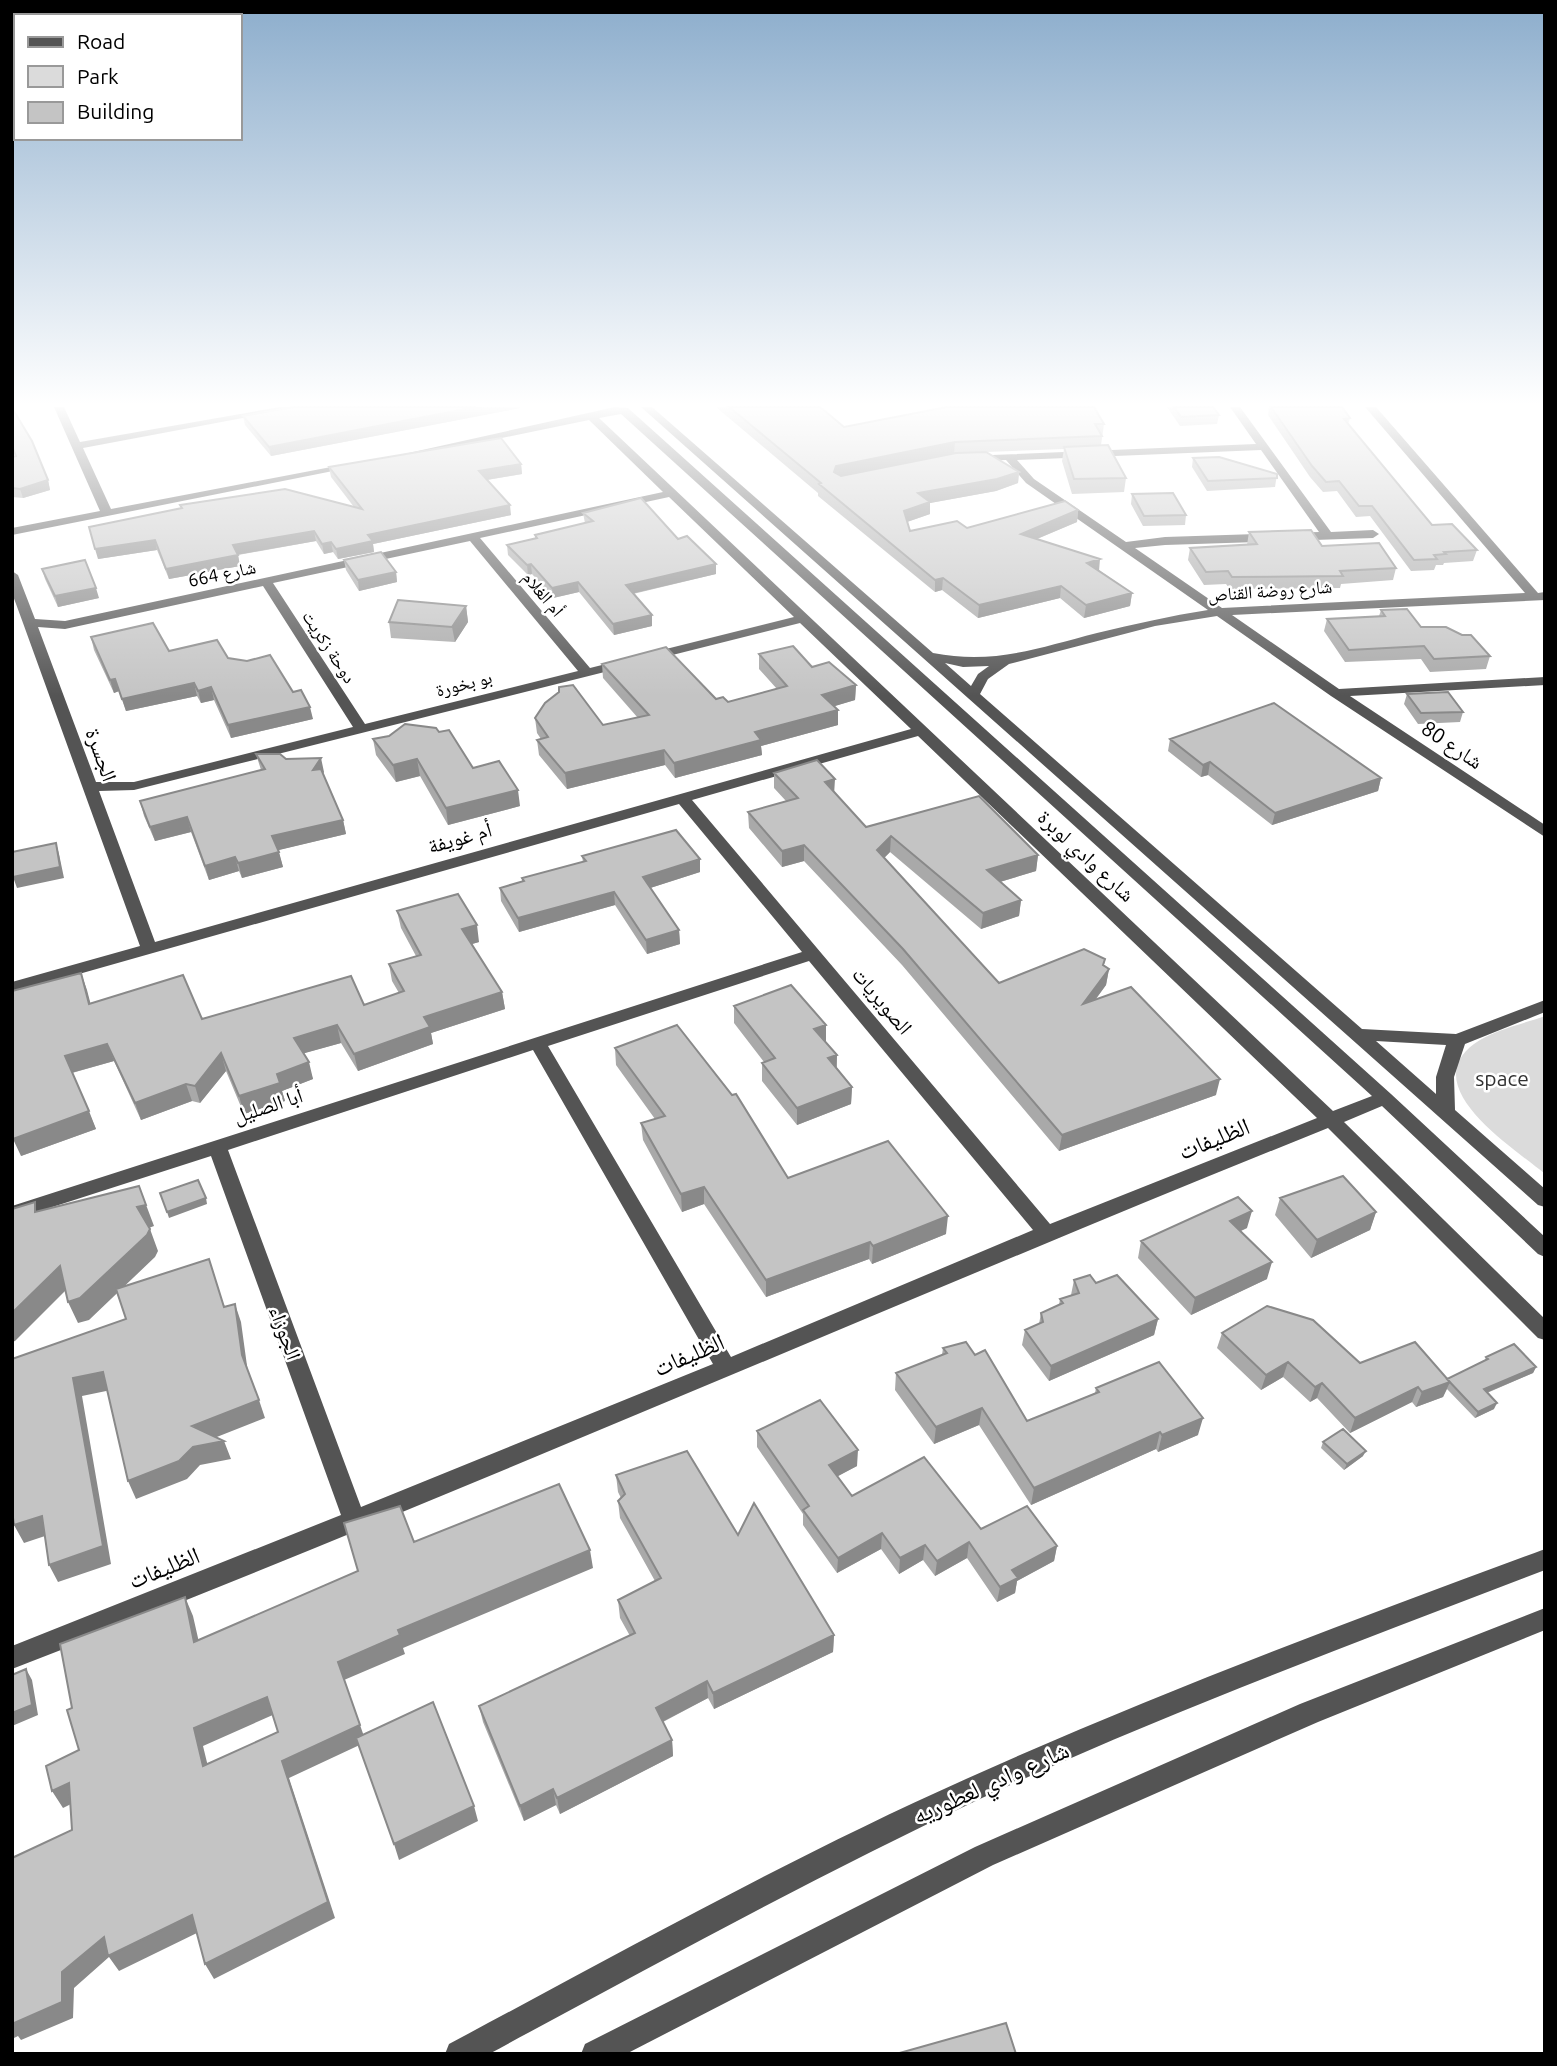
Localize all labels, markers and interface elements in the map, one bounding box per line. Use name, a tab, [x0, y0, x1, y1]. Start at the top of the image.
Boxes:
legend	[14, 14, 242, 140]
text: Road	[77, 29, 125, 53]
text: Park	[77, 64, 119, 88]
text: Building	[77, 99, 154, 123]
street label: شارع 664	[186, 556, 258, 592]
street label: أم الغلام	[517, 567, 568, 622]
street label: شارع روضة القناص	[1207, 576, 1333, 606]
street label: دوحة زكريت	[298, 607, 361, 687]
street label: بو بخورة	[434, 666, 494, 701]
street label: شارع 80	[1416, 715, 1488, 775]
street label: الجسرة	[81, 725, 123, 784]
street label: شارع وادي لوبرة	[1030, 804, 1140, 910]
street label: أم غويفة	[425, 816, 495, 860]
street label: الصويريات	[848, 962, 918, 1039]
park label: space	[1475, 1066, 1529, 1090]
street label: أبا الصليل	[230, 1083, 306, 1129]
street label: الظليفات	[1174, 1112, 1253, 1165]
street label: الجوزاء	[265, 1302, 307, 1363]
street label: الظليفات	[649, 1328, 728, 1382]
street label: الظليفات	[124, 1541, 203, 1594]
street label: شارع وادي لعطوريه	[909, 1736, 1076, 1835]

